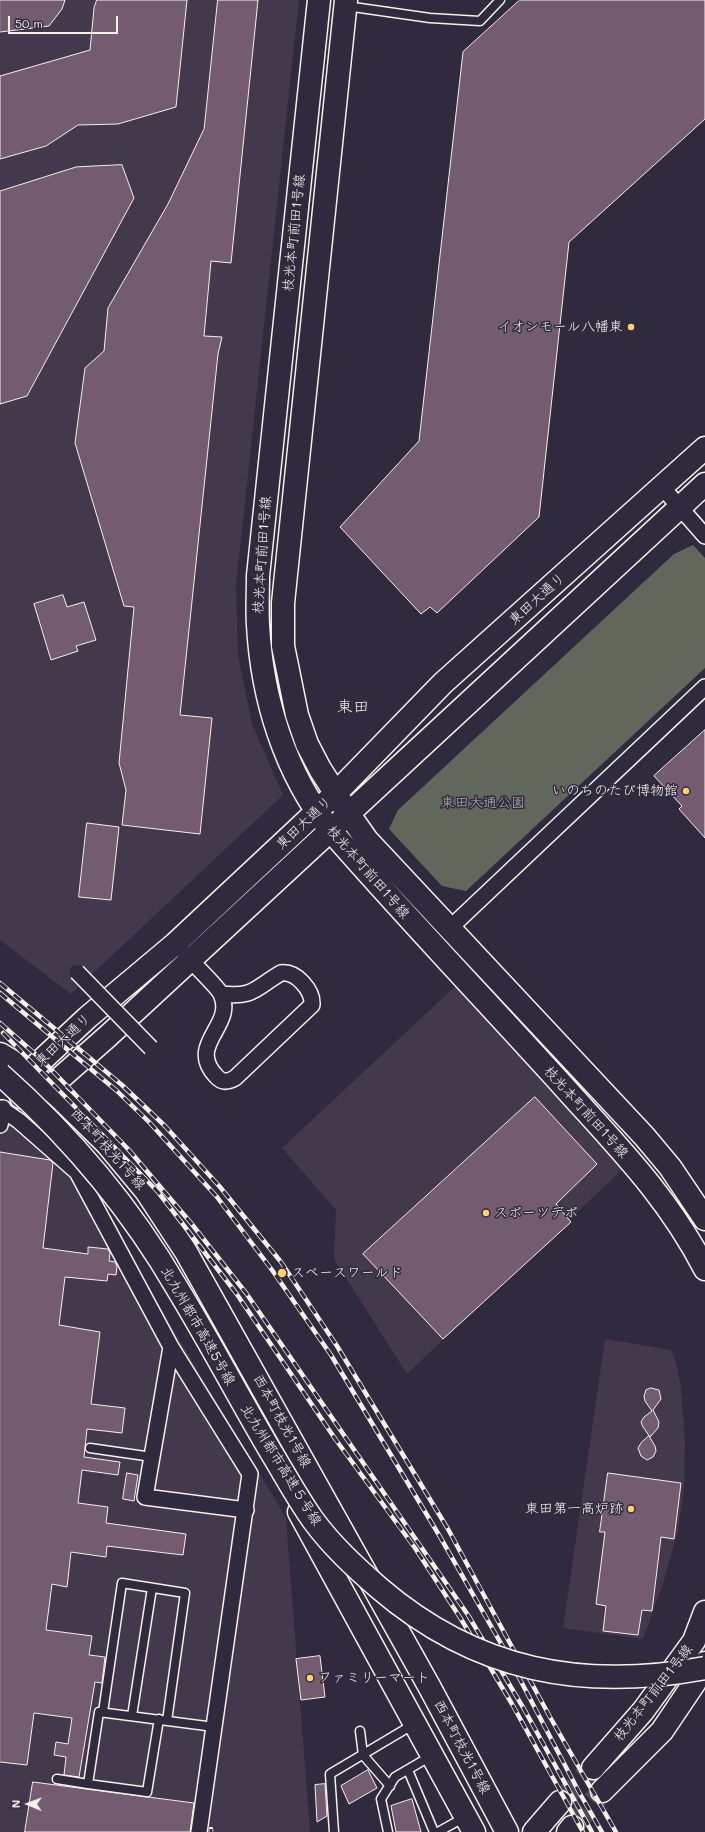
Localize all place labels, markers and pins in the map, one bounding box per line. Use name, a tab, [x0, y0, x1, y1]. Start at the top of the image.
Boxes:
place label: イオンモール八幡東	[497, 319, 623, 335]
marker: イオンモール八幡東	[626, 322, 636, 332]
place label: いのちのたび博物館	[552, 783, 678, 799]
marker: いのちのたび博物館	[681, 786, 691, 796]
place label: スポーツデポ	[494, 1205, 578, 1221]
marker: スポーツデポ	[481, 1208, 491, 1218]
place label: スペースワールド	[291, 1265, 403, 1281]
marker: スペースワールド	[276, 1267, 288, 1279]
place label: 東田第一高炉跡	[525, 1501, 623, 1517]
marker: 東田第一高炉跡	[626, 1504, 636, 1514]
place label: ファミリーマート	[318, 1670, 430, 1686]
marker: ファミリーマート	[305, 1673, 315, 1683]

